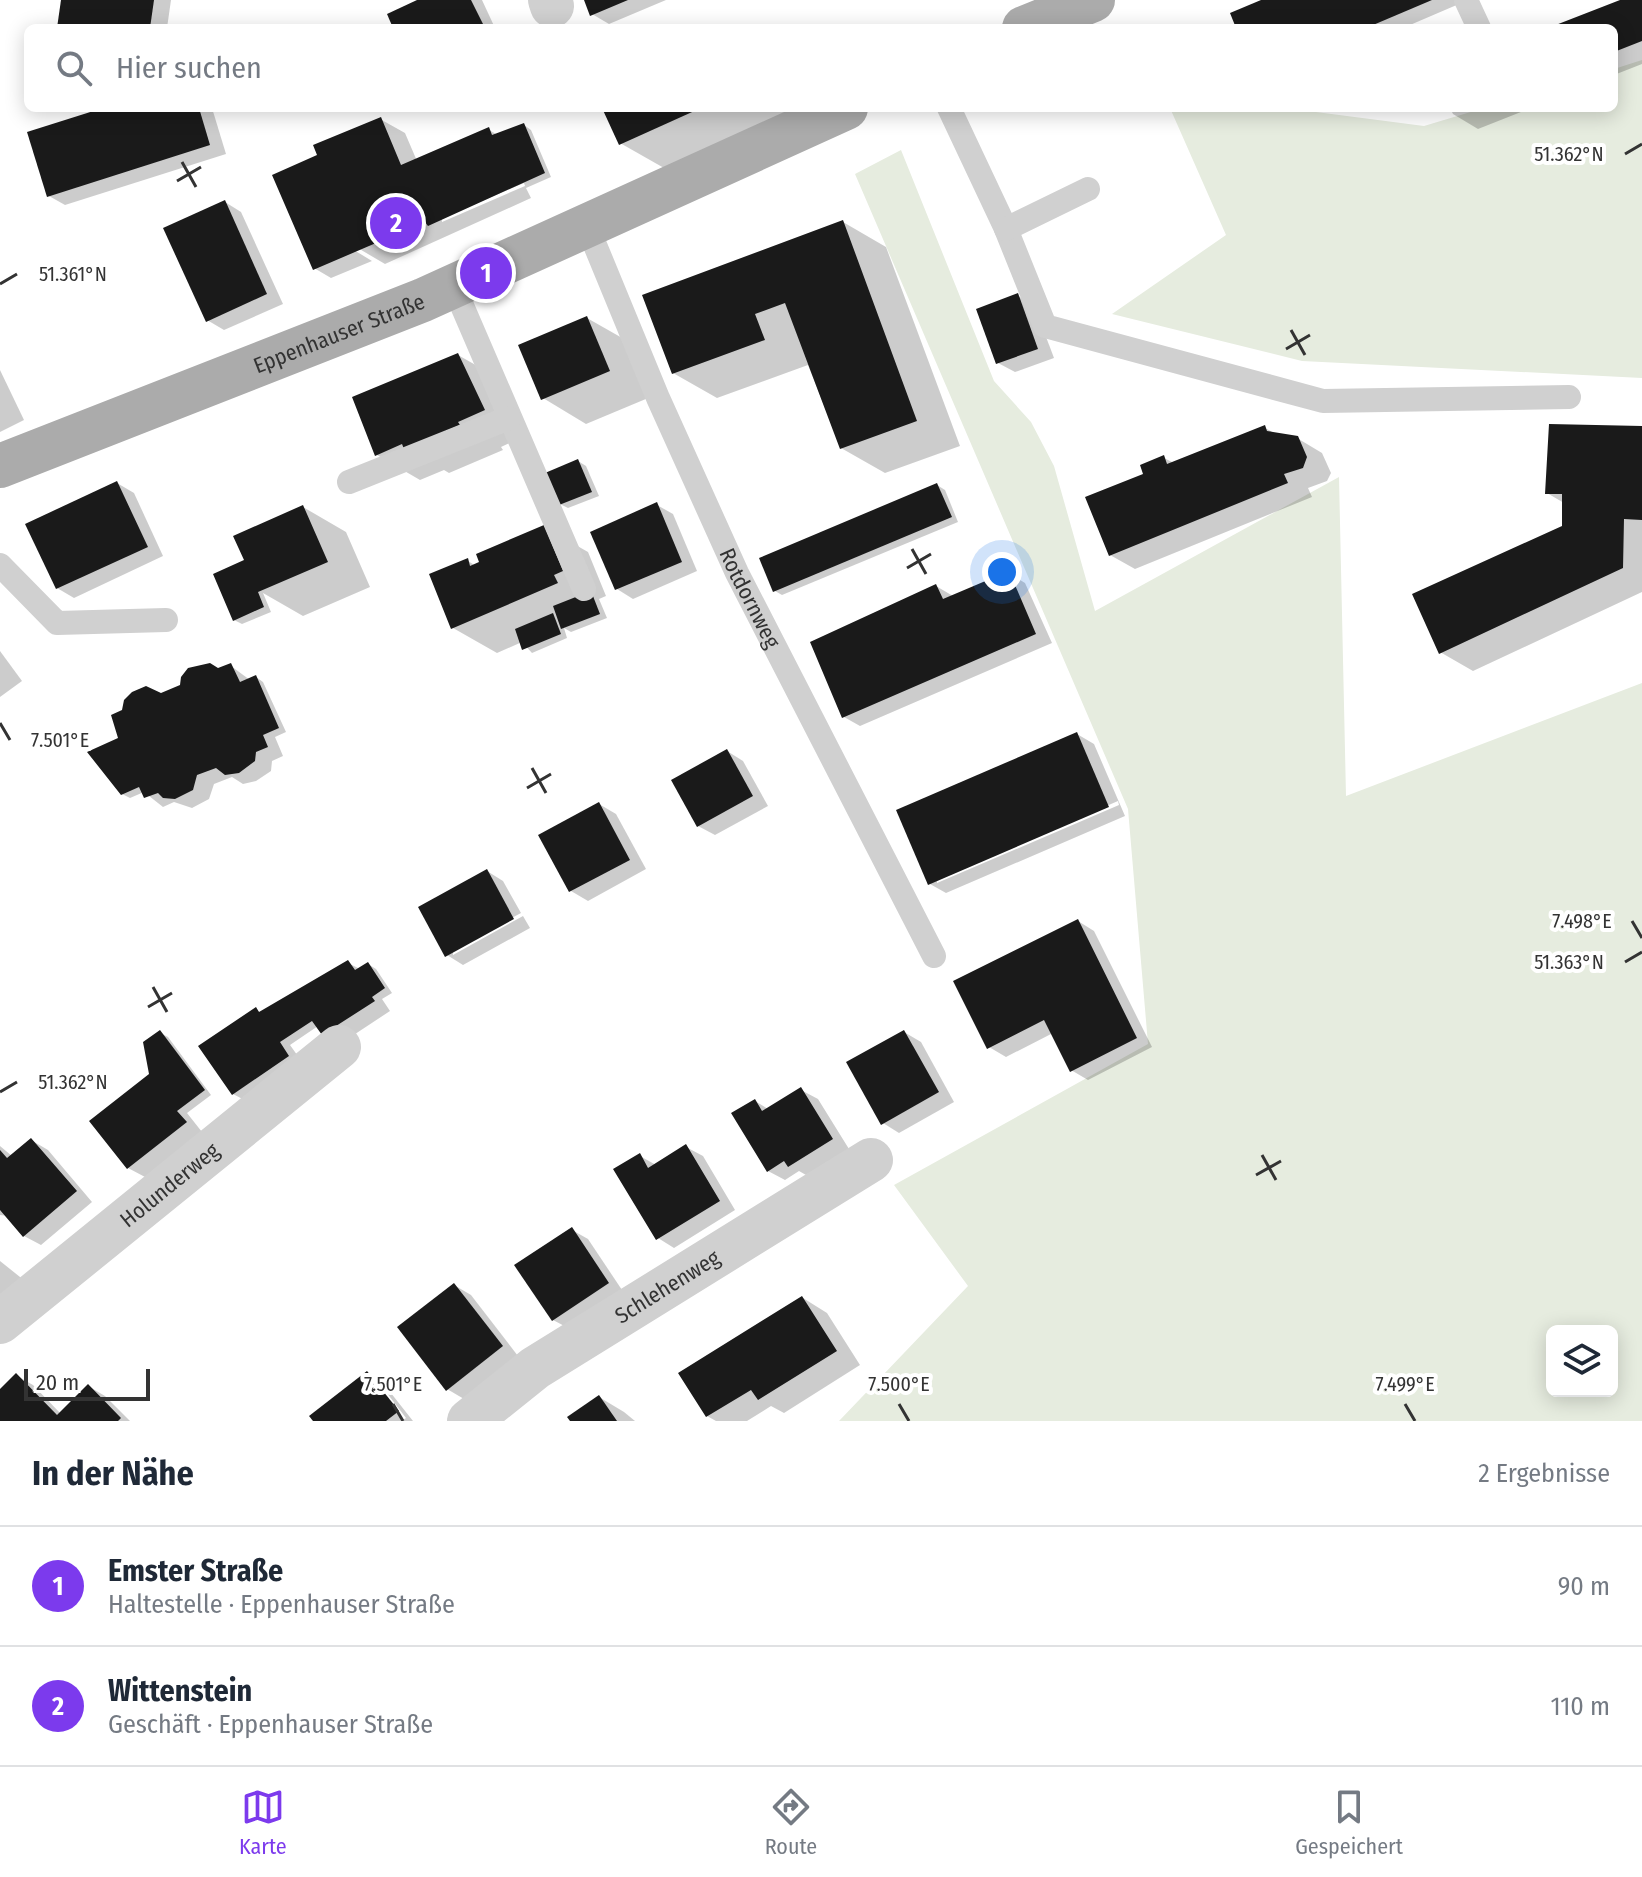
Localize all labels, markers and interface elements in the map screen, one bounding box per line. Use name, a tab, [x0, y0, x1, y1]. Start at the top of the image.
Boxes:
search box	[24, 24, 1618, 112]
icon: search	[52, 46, 96, 90]
text: Hier suchen	[116, 50, 262, 86]
text: 51.362°N	[1534, 142, 1604, 166]
pin: 2	[370, 193, 422, 253]
pin: 1	[460, 243, 512, 303]
text: 51.361°N	[39, 262, 107, 286]
street label: Eppenhauser Straße	[249, 287, 428, 379]
street label: Rotdornweg	[714, 544, 787, 653]
your location	[982, 552, 1022, 592]
text: 7.501°E	[31, 728, 89, 752]
text: 7.498°E	[1552, 909, 1612, 933]
text: 51.363°N	[1534, 950, 1604, 974]
text: 51.362°N	[38, 1070, 108, 1094]
street label: Holunderweg	[114, 1136, 225, 1233]
street label: Schlehenweg	[610, 1243, 725, 1329]
map controls	[1546, 1325, 1618, 1397]
button: layers	[1546, 1325, 1618, 1397]
scale bar	[24, 1365, 150, 1401]
text: 20 m	[36, 1369, 79, 1396]
text: 7.501°E	[364, 1372, 422, 1396]
text: 7.500°E	[868, 1372, 930, 1396]
text: 7.499°E	[1375, 1372, 1435, 1396]
text: In der Nähe	[32, 1453, 194, 1494]
text: 2 Ergebnisse	[1478, 1458, 1610, 1489]
text: Emster Straße	[108, 1553, 283, 1589]
text: 1	[53, 1571, 64, 1602]
text: 90 m	[1558, 1571, 1610, 1602]
text: Haltestelle · Eppenhauser Straße	[108, 1589, 455, 1620]
text: Wittenstein	[108, 1673, 252, 1709]
text: 2	[52, 1691, 64, 1722]
text: 110 m	[1550, 1691, 1610, 1722]
text: Geschäft · Eppenhauser Straße	[108, 1709, 433, 1740]
tab: Karte	[239, 1785, 287, 1860]
tab: Route	[765, 1785, 817, 1860]
tab: Gespeichert	[1295, 1785, 1403, 1860]

